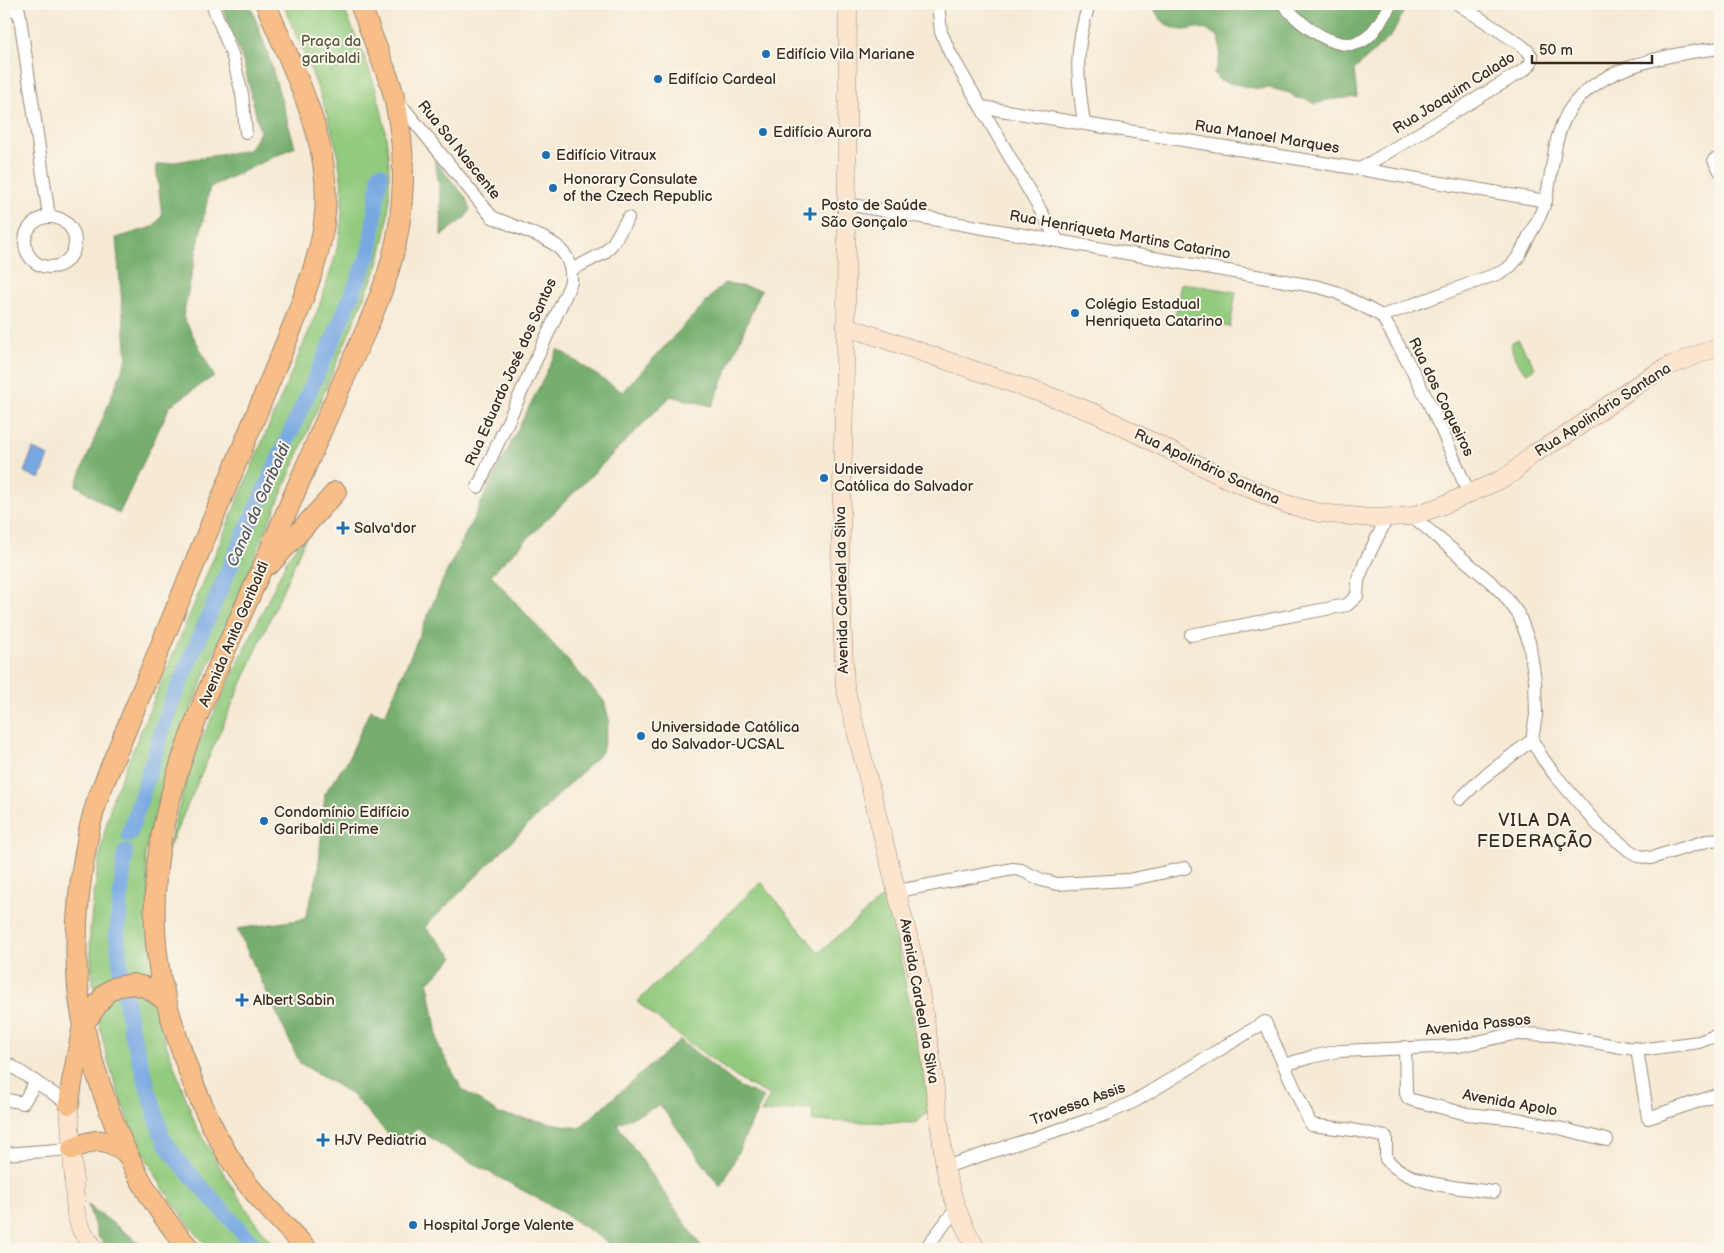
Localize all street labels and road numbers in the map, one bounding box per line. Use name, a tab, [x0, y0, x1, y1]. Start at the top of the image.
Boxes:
street label: Rua Joaquim Calado	[1389, 48, 1519, 138]
street label: Rua Sol Nascente	[413, 97, 505, 203]
street label: Rua Manoel Marques	[1193, 116, 1341, 158]
street label: Rua Henriqueta Martins Catarino	[1008, 206, 1232, 264]
street label: Rua Eduardo José dos Santos	[461, 275, 561, 469]
street label: Rua dos Coqueiros	[1404, 334, 1478, 460]
street label: Rua Apolinário Santana	[1531, 359, 1675, 461]
street label: Rua Apolinário Santana	[1131, 425, 1283, 509]
street label: Avenida Cardeal da Silva	[831, 506, 853, 674]
street label: Avenida Anita Garibaldi	[195, 558, 273, 710]
street label: Avenida Cardeal da Silva	[895, 917, 943, 1085]
street label: Avenida Passos	[1424, 1010, 1532, 1040]
street label: Travessa Assis	[1028, 1078, 1129, 1130]
street label: Avenida Apolo	[1461, 1085, 1559, 1121]

